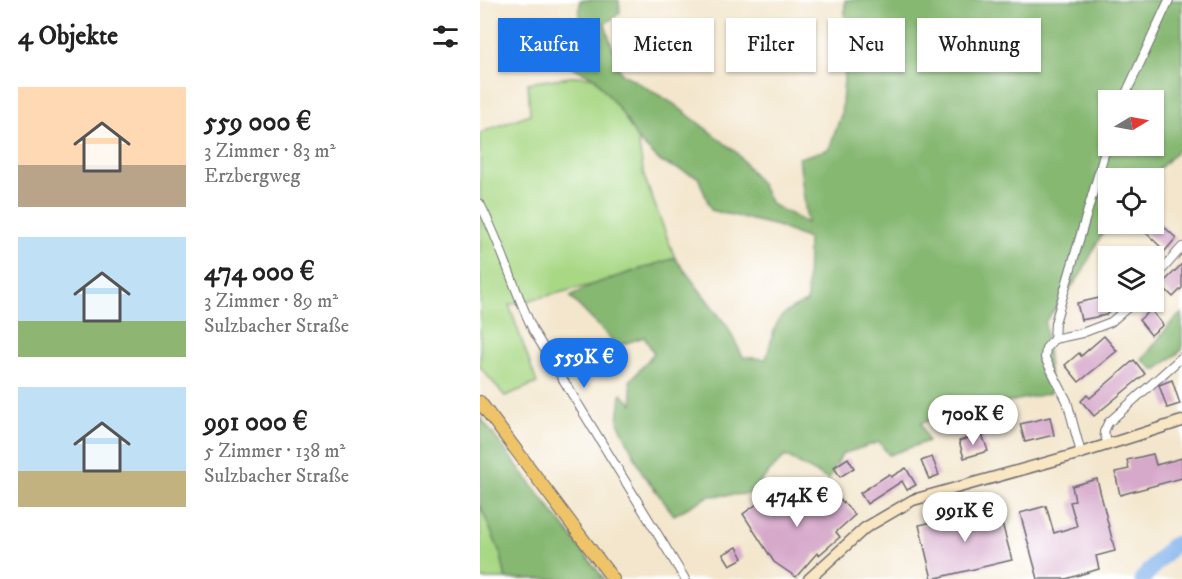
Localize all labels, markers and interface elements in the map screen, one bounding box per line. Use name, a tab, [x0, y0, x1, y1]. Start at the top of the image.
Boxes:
chip: Kaufen	[498, 18, 600, 72]
chip: Mieten	[612, 18, 714, 72]
chip: Filter	[726, 18, 816, 72]
chip: Neu	[828, 18, 905, 72]
chip: Wohnung	[917, 18, 1041, 72]
text: 4 Objekte	[18, 20, 118, 53]
icon: filters	[429, 20, 462, 53]
north arrow	[1098, 90, 1164, 156]
map controls	[1098, 90, 1164, 312]
text: 559 000 €	[204, 106, 311, 139]
icon: home	[66, 111, 138, 183]
text: 3 Zimmer · 83 m²	[204, 139, 336, 164]
text: Erzbergweg	[204, 164, 300, 189]
button: locate	[1098, 168, 1164, 234]
button: layers	[1098, 246, 1164, 312]
text: 474 000 €	[204, 256, 315, 289]
icon: home	[66, 261, 138, 333]
text: 3 Zimmer · 89 m²	[204, 289, 338, 314]
text: Sulzbacher Straße	[204, 314, 349, 339]
pin: 559K €	[535, 338, 633, 389]
text: 559K €	[554, 345, 614, 370]
pin: 700K €	[924, 395, 1022, 446]
text: 700K €	[942, 402, 1004, 427]
text: 991 000 €	[204, 406, 308, 439]
icon: home	[66, 411, 138, 483]
text: 5 Zimmer · 138 m²	[204, 439, 345, 464]
text: Sulzbacher Straße	[204, 464, 349, 489]
pin: 474K €	[748, 477, 846, 528]
text: 474K €	[766, 484, 828, 509]
pin: 991K €	[916, 492, 1014, 543]
text: 991K €	[936, 499, 994, 524]

